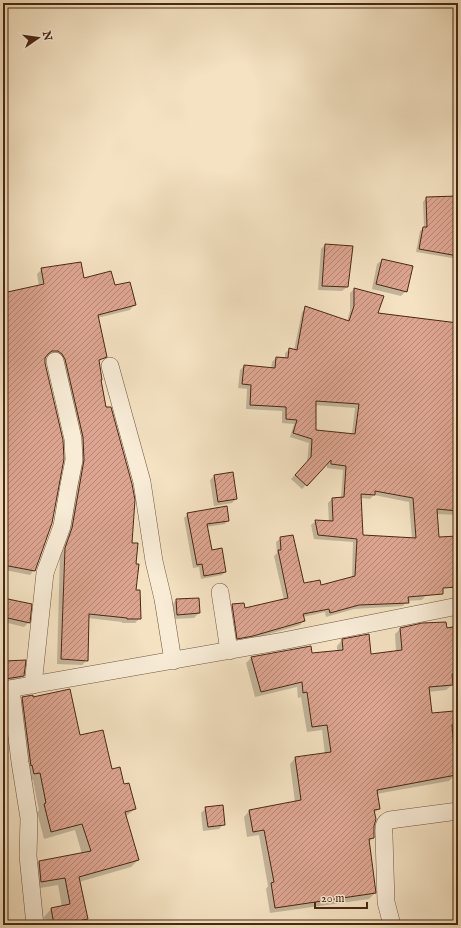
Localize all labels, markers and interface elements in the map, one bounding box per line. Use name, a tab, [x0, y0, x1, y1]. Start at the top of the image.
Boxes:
north arrow	[18, 18, 58, 58]
text: N	[39, 29, 55, 43]
scale bar	[315, 884, 367, 910]
text: 20 m	[321, 891, 344, 906]

